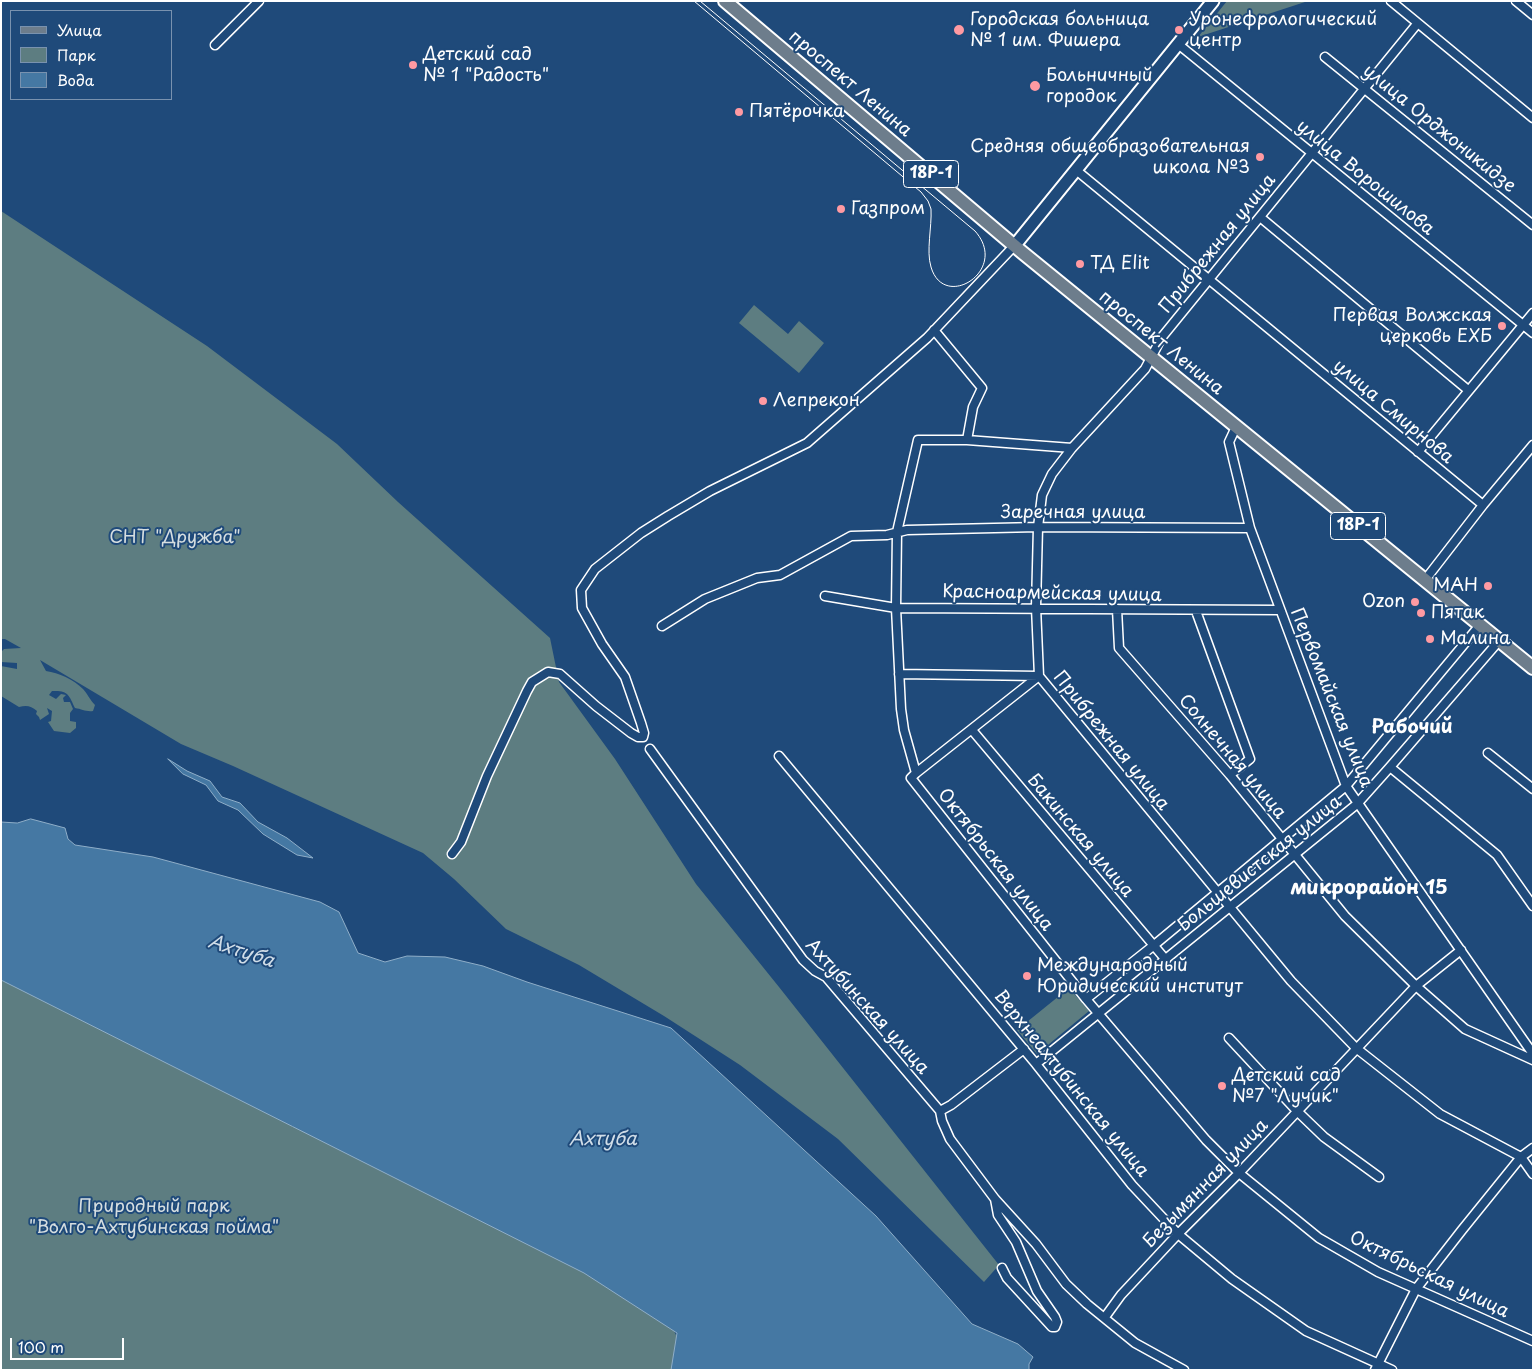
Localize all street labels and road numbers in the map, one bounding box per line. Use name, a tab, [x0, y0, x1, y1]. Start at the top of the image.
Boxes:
street label: проспект Ленина	[784, 26, 916, 142]
street label: улица Орджоникидзе	[1358, 61, 1520, 197]
street label: улица Ворошилова	[1292, 116, 1438, 240]
road number: 18Р-1	[904, 160, 958, 188]
street label: Прибрежная улица	[1155, 170, 1281, 318]
street label: проспект Ленина	[1094, 286, 1228, 400]
street label: улица Смирнова	[1328, 355, 1458, 469]
street label: Заречная улица	[1001, 502, 1145, 524]
road number: 18Р-1	[1330, 512, 1386, 540]
street label: Красноармейская улица	[942, 581, 1162, 607]
street label: Первомайская улица	[1285, 605, 1377, 791]
street label: Прибрежная улица	[1048, 667, 1174, 815]
street label: Солнечная улица	[1174, 690, 1290, 824]
street label: Бакинская улица	[1022, 770, 1138, 902]
street label: Октябрьская улица	[933, 785, 1057, 935]
street label: Большевистская улица	[1174, 791, 1346, 937]
street label: Ахтубинская улица	[801, 935, 933, 1079]
street label: Верхнеахтубинская улица	[989, 986, 1153, 1182]
street label: Безымянная улица	[1139, 1115, 1273, 1253]
street label: Октябрьская улица	[1346, 1227, 1512, 1323]

